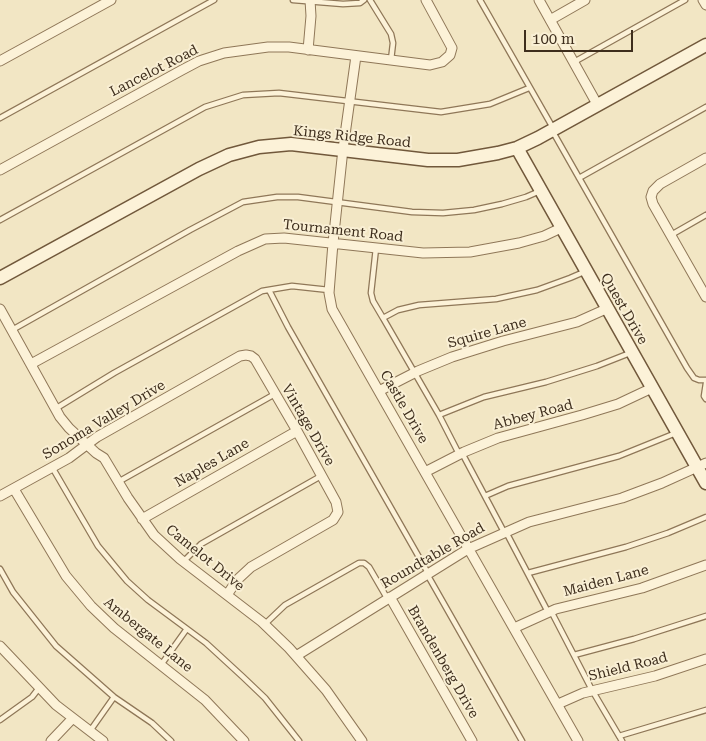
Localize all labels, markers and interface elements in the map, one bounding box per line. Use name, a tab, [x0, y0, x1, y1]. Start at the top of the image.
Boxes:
scale bar	[526, 20, 635, 52]
text: 100 m	[532, 30, 575, 48]
street label: Lancelot Road	[107, 42, 201, 100]
street label: Kings Ridge Road	[292, 122, 412, 152]
street label: Tournament Road	[282, 216, 404, 246]
street label: Quest Drive	[597, 270, 651, 348]
street label: Squire Lane	[446, 314, 528, 352]
street label: Castle Drive	[376, 367, 432, 447]
street label: Sonoma Valley Drive	[40, 377, 168, 463]
street label: Vintage Drive	[278, 381, 338, 469]
street label: Abbey Road	[491, 396, 575, 434]
street label: Naples Lane	[172, 435, 252, 491]
street label: Roundtable Road	[378, 520, 488, 592]
street label: Camelot Drive	[162, 521, 248, 595]
street label: Maiden Lane	[562, 562, 650, 600]
street label: Ambergate Lane	[100, 594, 196, 676]
street label: Brandenberg Drive	[404, 603, 482, 721]
street label: Shield Road	[587, 649, 669, 685]

